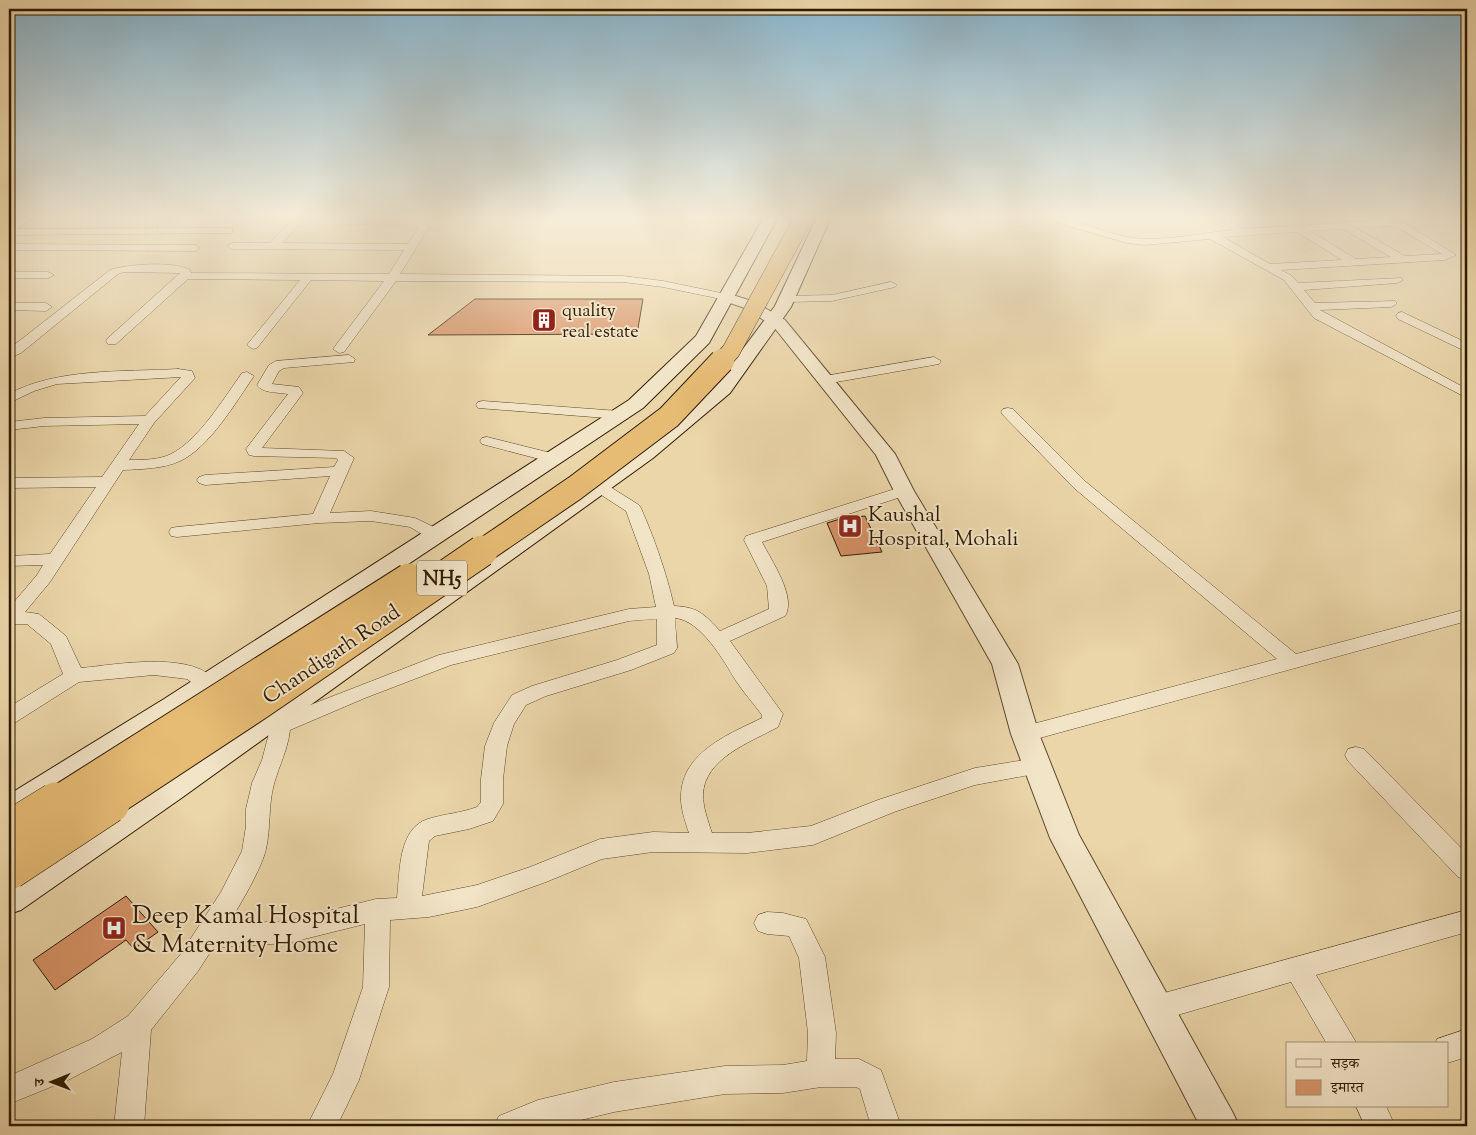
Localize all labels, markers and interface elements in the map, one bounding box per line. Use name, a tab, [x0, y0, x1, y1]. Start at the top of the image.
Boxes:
place label: quality real estate	[562, 299, 639, 346]
building icon: quality real estate	[531, 307, 557, 333]
place label: Kaushal Hospital, Mohali	[868, 501, 1019, 555]
hospital icon: Kaushal Hospital, Mohali	[837, 513, 863, 539]
road number: NH5	[417, 560, 467, 596]
street label: Chandigarh Road	[257, 598, 407, 713]
place label: Deep Kamal Hospital & Maternity Home	[132, 899, 359, 964]
hospital icon: Deep Kamal Hospital & Maternity Home	[101, 915, 127, 941]
legend	[1286, 1042, 1448, 1108]
text: सड़क	[1330, 1054, 1360, 1075]
north arrow	[28, 1058, 78, 1108]
text: उ	[31, 1078, 51, 1087]
text: इमारत	[1330, 1078, 1365, 1099]

